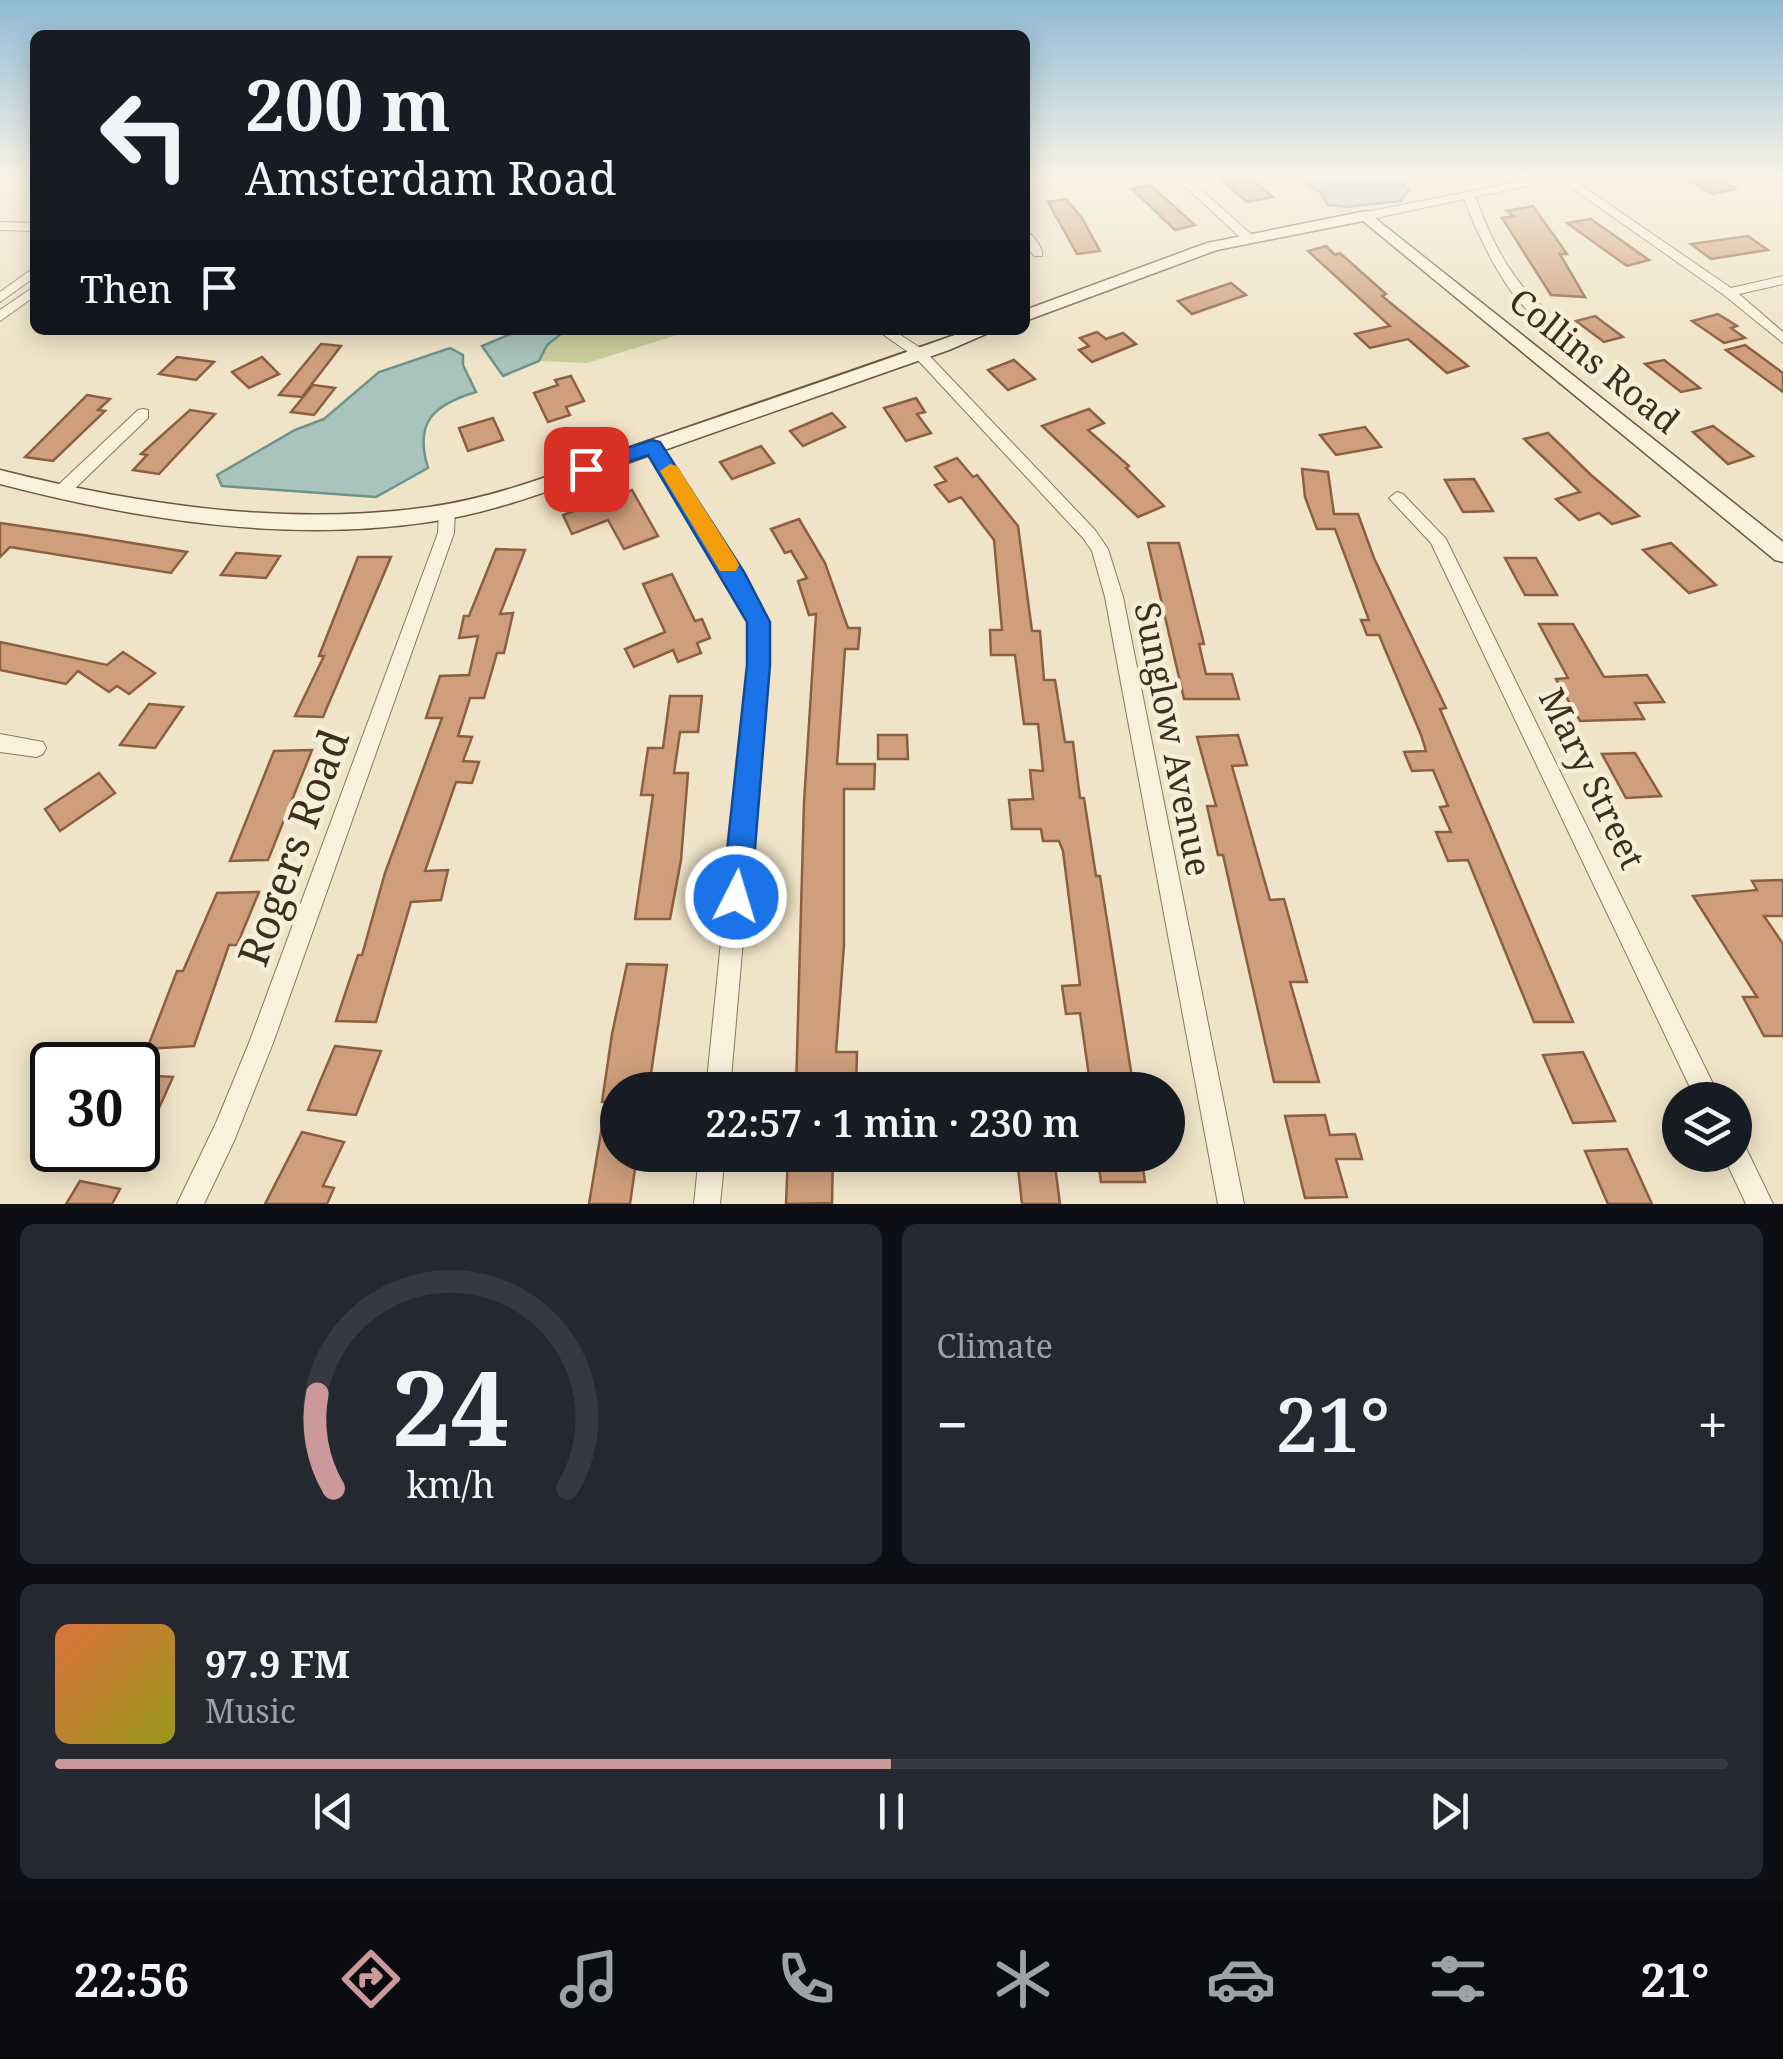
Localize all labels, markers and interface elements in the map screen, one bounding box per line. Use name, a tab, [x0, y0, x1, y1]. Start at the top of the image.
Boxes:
text: 200 m	[245, 56, 451, 152]
icon: left	[80, 70, 210, 200]
text: Amsterdam Road	[245, 147, 616, 208]
icon: arrive	[192, 260, 247, 315]
text: Then	[80, 262, 172, 314]
street label: Collins Road	[1500, 277, 1690, 443]
pin	[544, 427, 629, 512]
icon: arrive	[559, 442, 614, 497]
street label: Sunglow Avenue	[1124, 598, 1224, 880]
street label: Mary Street	[1529, 680, 1657, 876]
street label: Rogers Road	[223, 721, 361, 973]
position arrow	[684, 845, 788, 949]
speed limit sign: 30	[30, 1042, 160, 1172]
map controls	[1662, 1082, 1752, 1172]
button: layers	[1662, 1082, 1752, 1172]
text: 22:57 · 1 min · 230 m	[705, 1096, 1080, 1148]
text: Climate	[937, 1324, 1053, 1367]
text: 24	[392, 1335, 510, 1476]
text: 21°	[1276, 1372, 1390, 1474]
text: −	[937, 1386, 968, 1461]
text: +	[1697, 1386, 1728, 1461]
text: km/h	[407, 1460, 495, 1508]
text: 97.9 FM	[205, 1637, 350, 1689]
text: Music	[205, 1689, 296, 1732]
icon: previous	[306, 1784, 361, 1839]
icon: pause	[864, 1784, 919, 1839]
icon: next	[1422, 1784, 1477, 1839]
icon: directions	[336, 1944, 406, 2014]
icon: music	[554, 1944, 624, 2014]
icon: phone	[771, 1944, 841, 2014]
icon: climate	[988, 1944, 1058, 2014]
icon: car	[1206, 1944, 1276, 2014]
icon: filters	[1423, 1944, 1493, 2014]
text: 22:56	[74, 1949, 189, 2010]
text: 21°	[1640, 1949, 1709, 2010]

